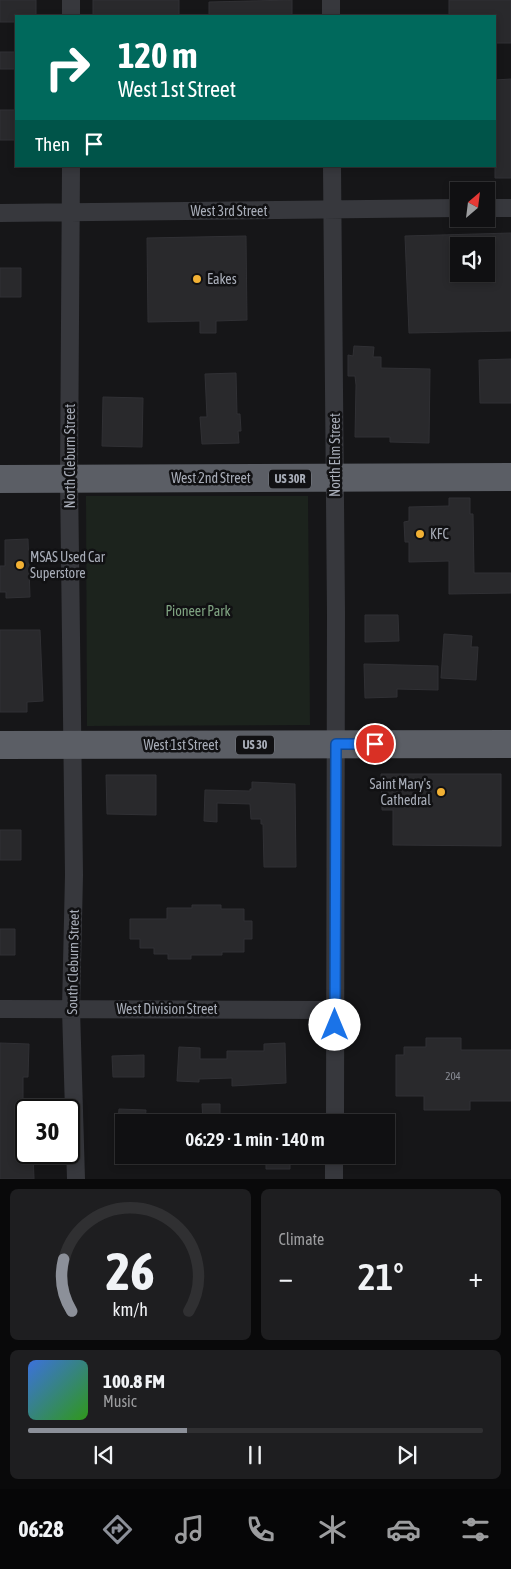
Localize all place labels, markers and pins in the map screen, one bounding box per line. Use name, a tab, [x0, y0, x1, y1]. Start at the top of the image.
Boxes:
place label: Eakes	[207, 271, 237, 287]
marker: Eakes	[191, 273, 203, 285]
place label: KFC	[430, 526, 450, 542]
marker: KFC	[414, 528, 426, 540]
place label: MSAS Used Car Superstore	[30, 549, 106, 581]
marker: MSAS Used Car Superstore	[14, 559, 26, 571]
pin	[354, 723, 396, 765]
place label: Saint Mary's Cathedral	[370, 776, 431, 808]
marker: Saint Mary's Cathedral	[435, 786, 447, 798]

